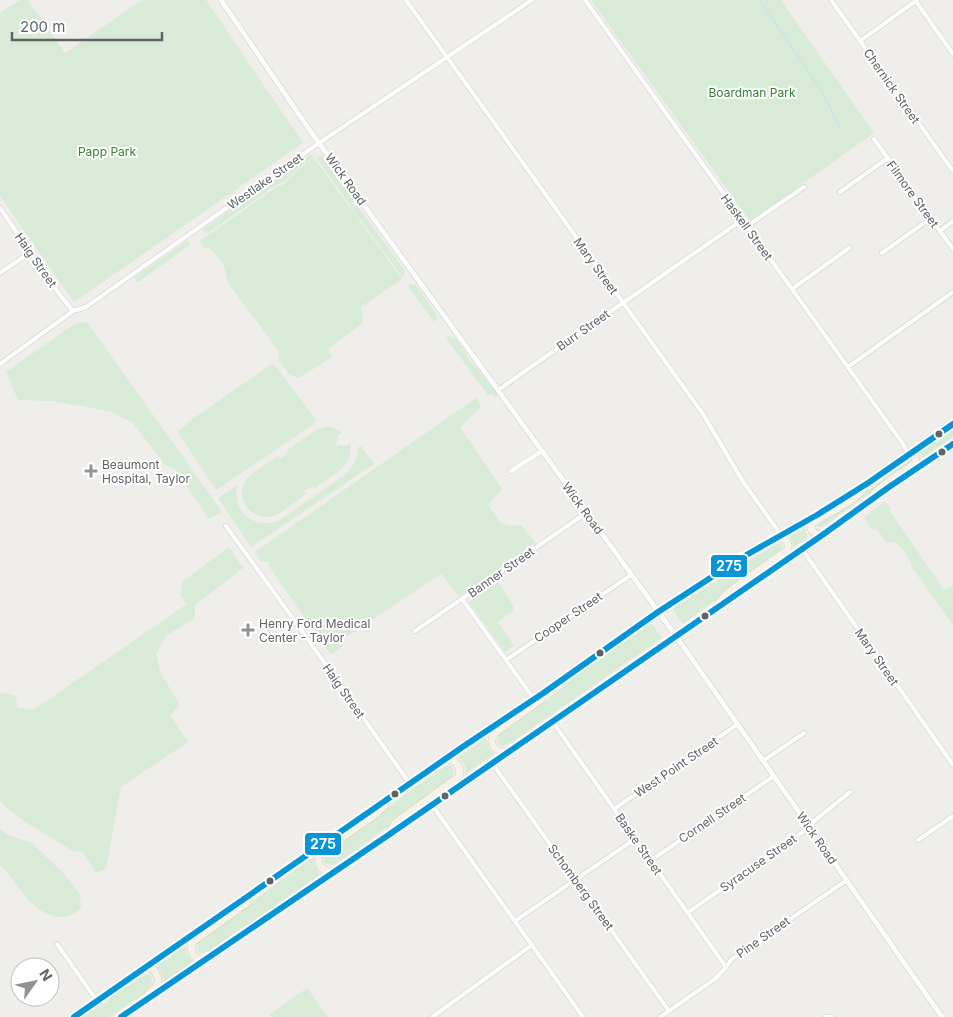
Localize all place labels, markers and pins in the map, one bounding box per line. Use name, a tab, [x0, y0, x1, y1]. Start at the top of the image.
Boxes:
unlabelled marker	[934, 429, 944, 439]
unlabelled marker	[937, 447, 947, 457]
place label: Beaumont Hospital, Taylor	[102, 457, 190, 486]
marker: Beaumont Hospital, Taylor	[84, 464, 98, 478]
unlabelled marker	[700, 611, 710, 621]
place label: Henry Ford Medical Center - Taylor	[259, 616, 370, 645]
marker: Henry Ford Medical Center - Taylor	[241, 623, 255, 637]
unlabelled marker	[595, 648, 605, 658]
unlabelled marker	[390, 789, 400, 799]
unlabelled marker	[440, 791, 450, 801]
unlabelled marker	[265, 876, 275, 886]

